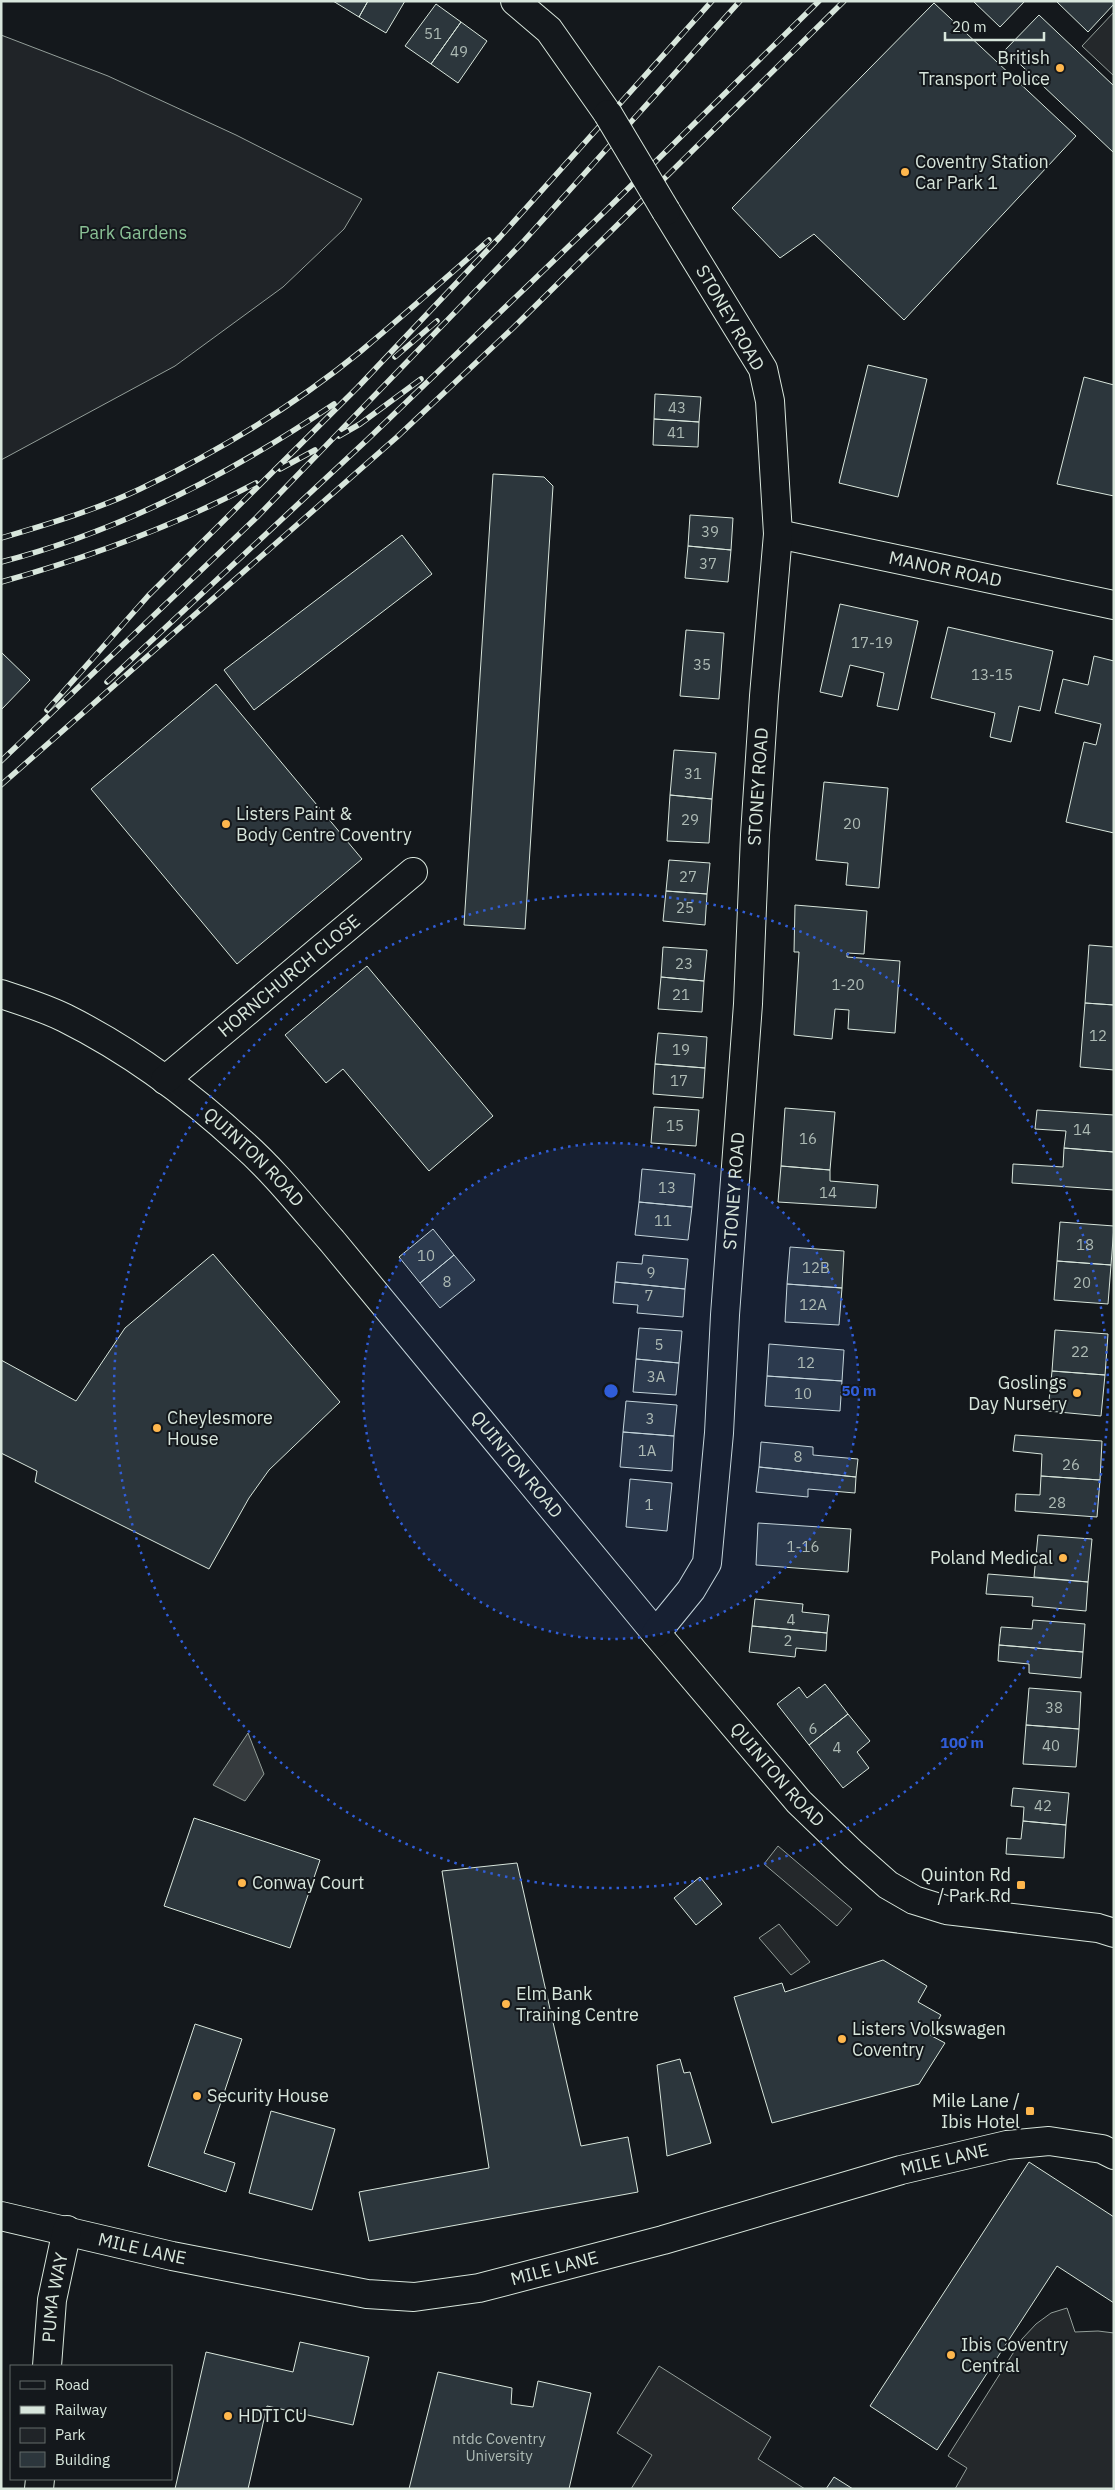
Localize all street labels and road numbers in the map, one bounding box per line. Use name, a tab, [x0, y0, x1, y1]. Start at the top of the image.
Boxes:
street label: STONEY ROAD	[691, 261, 770, 375]
street label: MANOR ROAD	[887, 546, 1004, 592]
street label: STONEY ROAD	[743, 727, 773, 846]
street label: HORNCHURCH CLOSE	[213, 909, 365, 1042]
street label: QUINTON ROAD	[199, 1102, 309, 1211]
street label: STONEY ROAD	[718, 1131, 750, 1251]
street label: QUINTON ROAD	[466, 1406, 568, 1523]
street label: QUINTON ROAD	[725, 1717, 830, 1832]
street label: MILE LANE	[898, 2138, 991, 2181]
street label: MILE LANE	[96, 2227, 188, 2270]
street label: MILE LANE	[508, 2245, 601, 2290]
street label: PUMA WAY	[37, 2250, 73, 2343]

